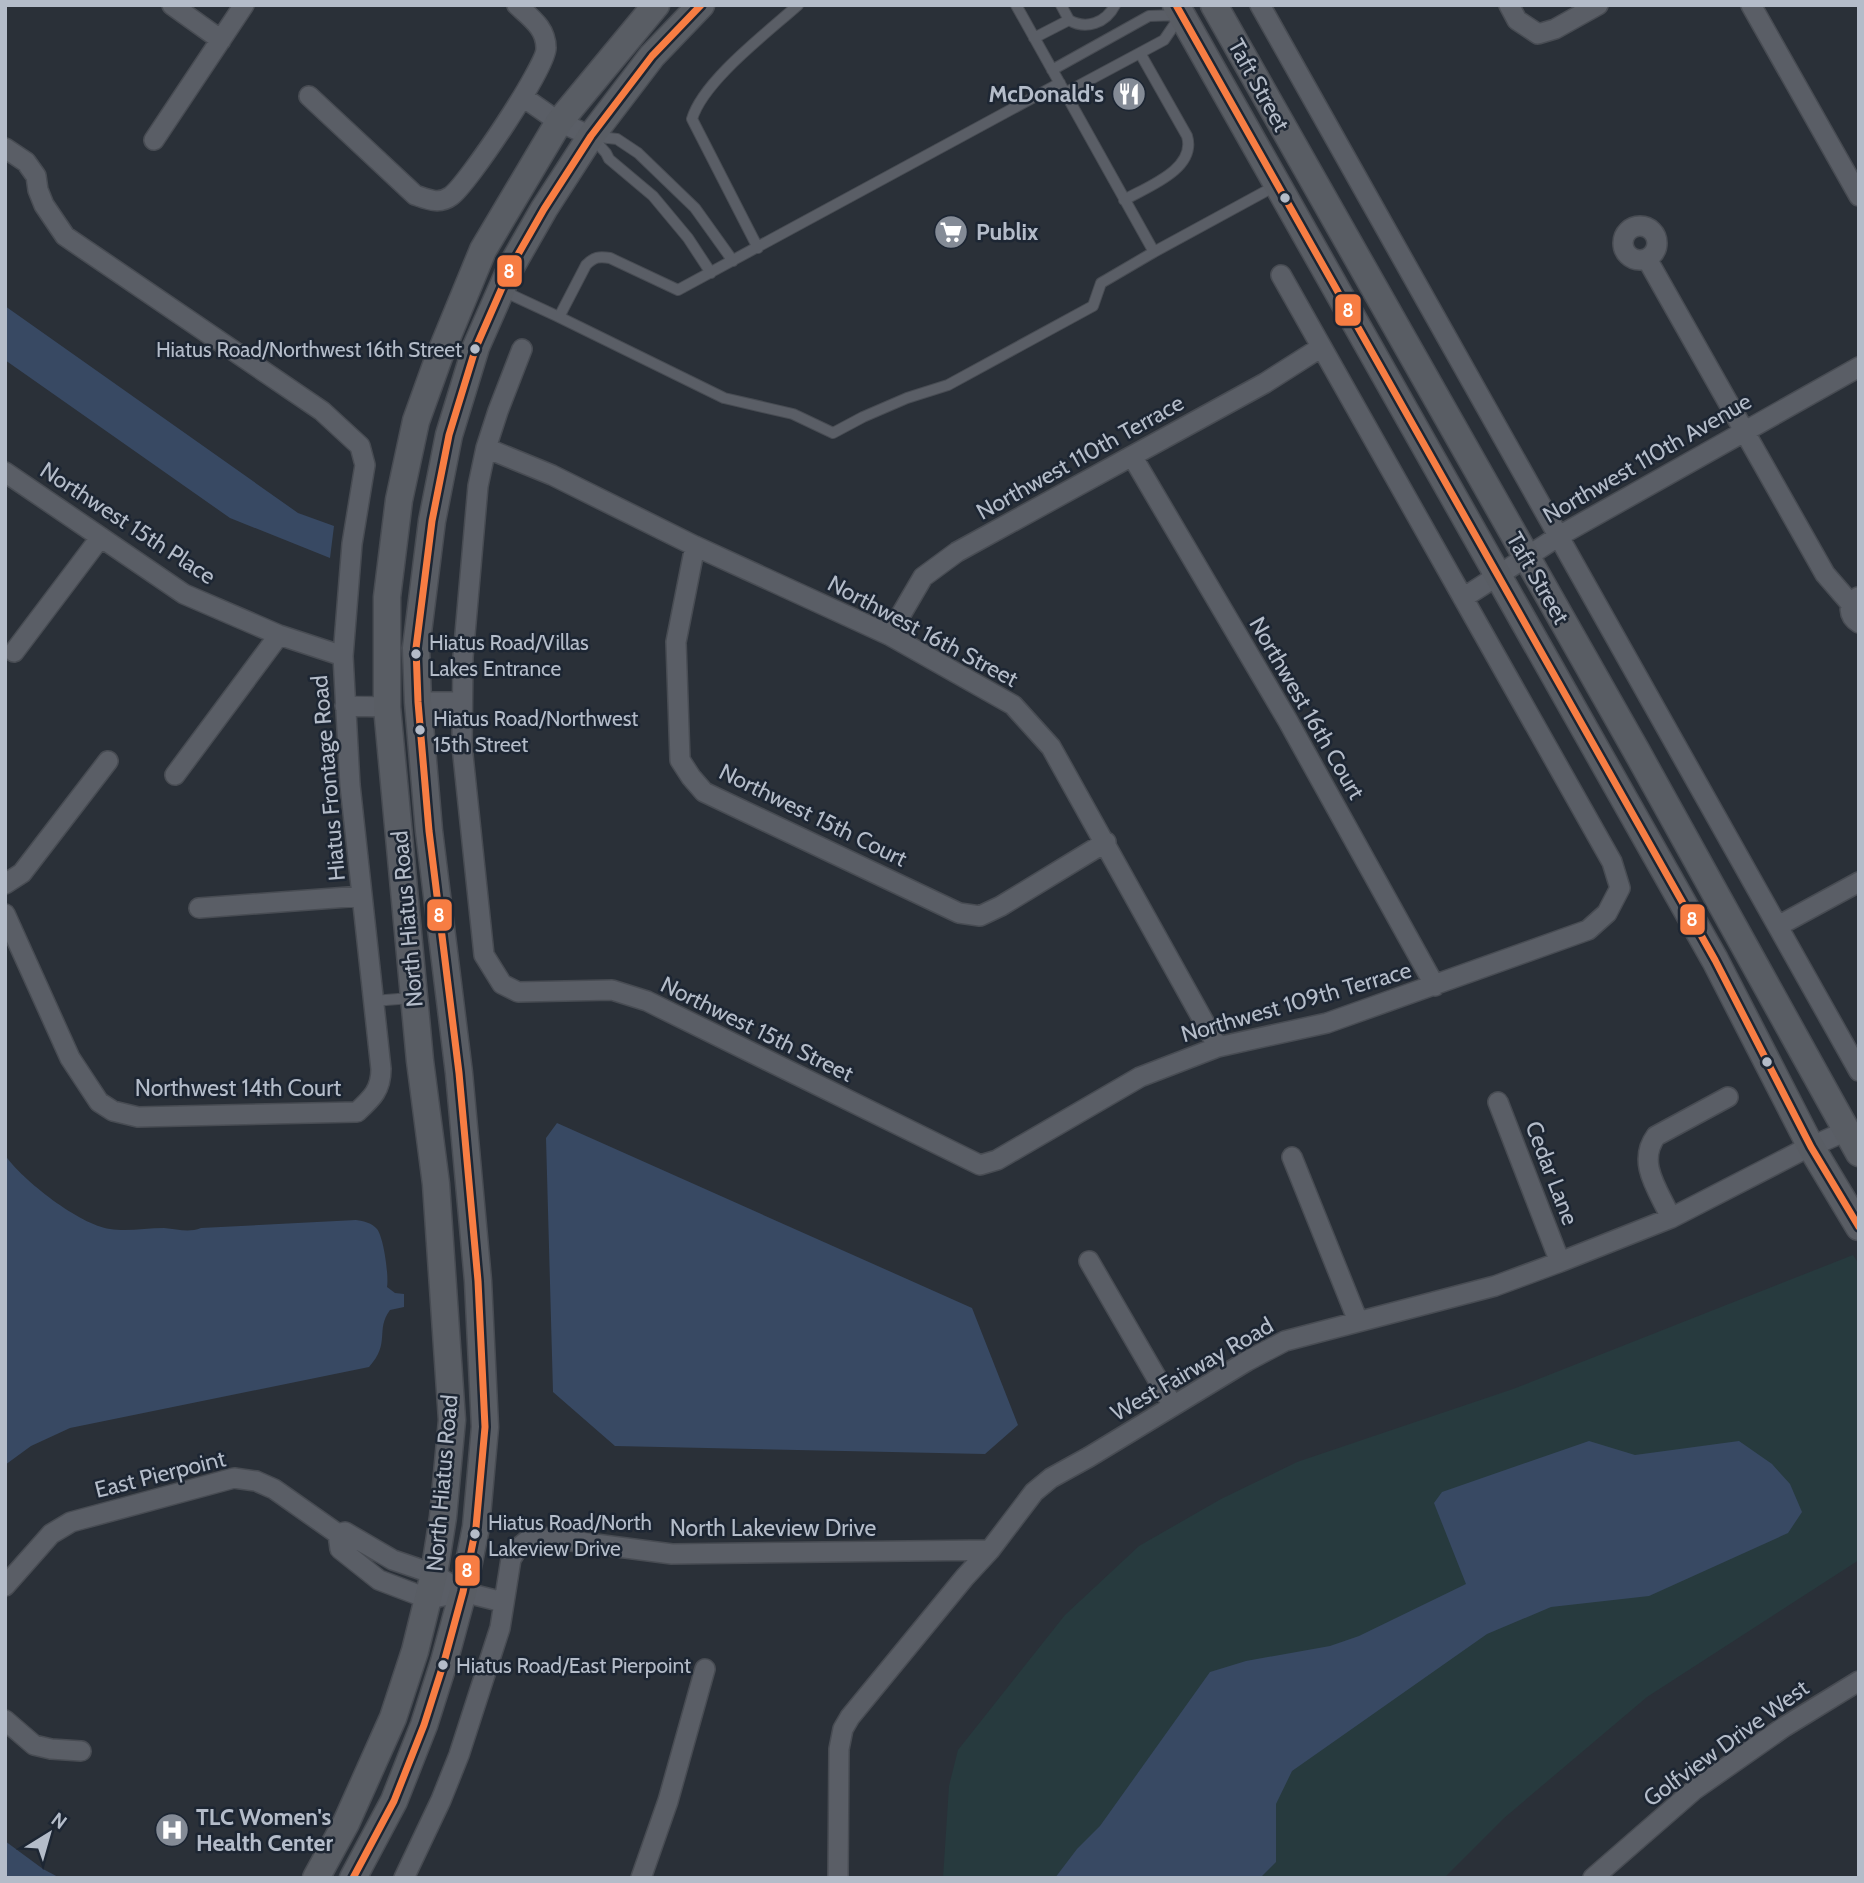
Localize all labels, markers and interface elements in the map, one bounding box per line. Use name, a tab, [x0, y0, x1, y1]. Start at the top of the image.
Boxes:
street label: Taft Street	[1222, 34, 1296, 136]
restaurant icon: McDonald's	[1110, 75, 1148, 113]
place label: McDonald's	[988, 80, 1104, 108]
unlabelled marker	[1278, 191, 1292, 205]
supermarket icon: Publix	[932, 213, 970, 251]
place label: Publix	[976, 218, 1039, 246]
line badge: 8	[496, 254, 523, 288]
text: 8	[503, 260, 515, 283]
line badge: 8	[1334, 293, 1362, 327]
text: 8	[1342, 299, 1354, 322]
place label: Hiatus Road/Northwest 16th Street	[156, 337, 462, 362]
marker: Hiatus Road/Northwest 16th Street	[468, 342, 482, 356]
street label: Northwest 110th Avenue	[1538, 387, 1756, 529]
street label: Northwest 110th Terrace	[971, 388, 1189, 526]
street label: Northwest 15th Place	[35, 456, 221, 590]
street label: Taft Street	[1501, 527, 1576, 629]
street label: Northwest 16th Street	[823, 569, 1023, 693]
street label: Northwest 16th Court	[1243, 612, 1371, 804]
place label: Hiatus Road/Villas Lakes Entrance	[429, 630, 589, 681]
marker: Hiatus Road/Villas Lakes Entrance	[409, 647, 423, 661]
street label: Hiatus Frontage Road	[305, 674, 351, 882]
place label: Hiatus Road/Northwest 15th Street	[433, 706, 638, 757]
marker: Hiatus Road/Northwest 15th Street	[413, 723, 427, 737]
street label: Northwest 15th Court	[715, 757, 912, 873]
street label: North Hiatus Road	[385, 829, 429, 1009]
line badge: 8	[426, 898, 453, 932]
line badge: 8	[1679, 903, 1706, 936]
text: 8	[433, 904, 445, 927]
text: 8	[1686, 908, 1698, 931]
street label: Northwest 109th Terrace	[1178, 956, 1415, 1048]
street label: Northwest 15th Street	[656, 970, 858, 1088]
unlabelled marker	[1760, 1055, 1774, 1069]
street label: Northwest 14th Court	[135, 1074, 341, 1102]
street label: Cedar Lane	[1519, 1117, 1585, 1229]
street label: West Fairway Road	[1106, 1311, 1278, 1427]
street label: North Hiatus Road	[420, 1393, 464, 1573]
street label: East Pierpoint	[92, 1444, 229, 1504]
place label: Hiatus Road/North Lakeview Drive	[488, 1510, 652, 1561]
street label: North Lakeview Drive	[670, 1514, 877, 1542]
marker: Hiatus Road/North Lakeview Drive	[468, 1527, 482, 1541]
line badge: 8	[454, 1554, 481, 1587]
text: 8	[461, 1559, 473, 1582]
place label: Hiatus Road/East Pierpoint	[456, 1653, 691, 1678]
marker: Hiatus Road/East Pierpoint	[436, 1658, 450, 1672]
street label: Golfview Drive West	[1638, 1673, 1814, 1812]
north arrow	[14, 1799, 84, 1869]
place label: TLC Women's Health Center	[196, 1803, 333, 1857]
text: N	[47, 1808, 71, 1834]
hospital icon: TLC Women's Health Center	[153, 1811, 191, 1849]

